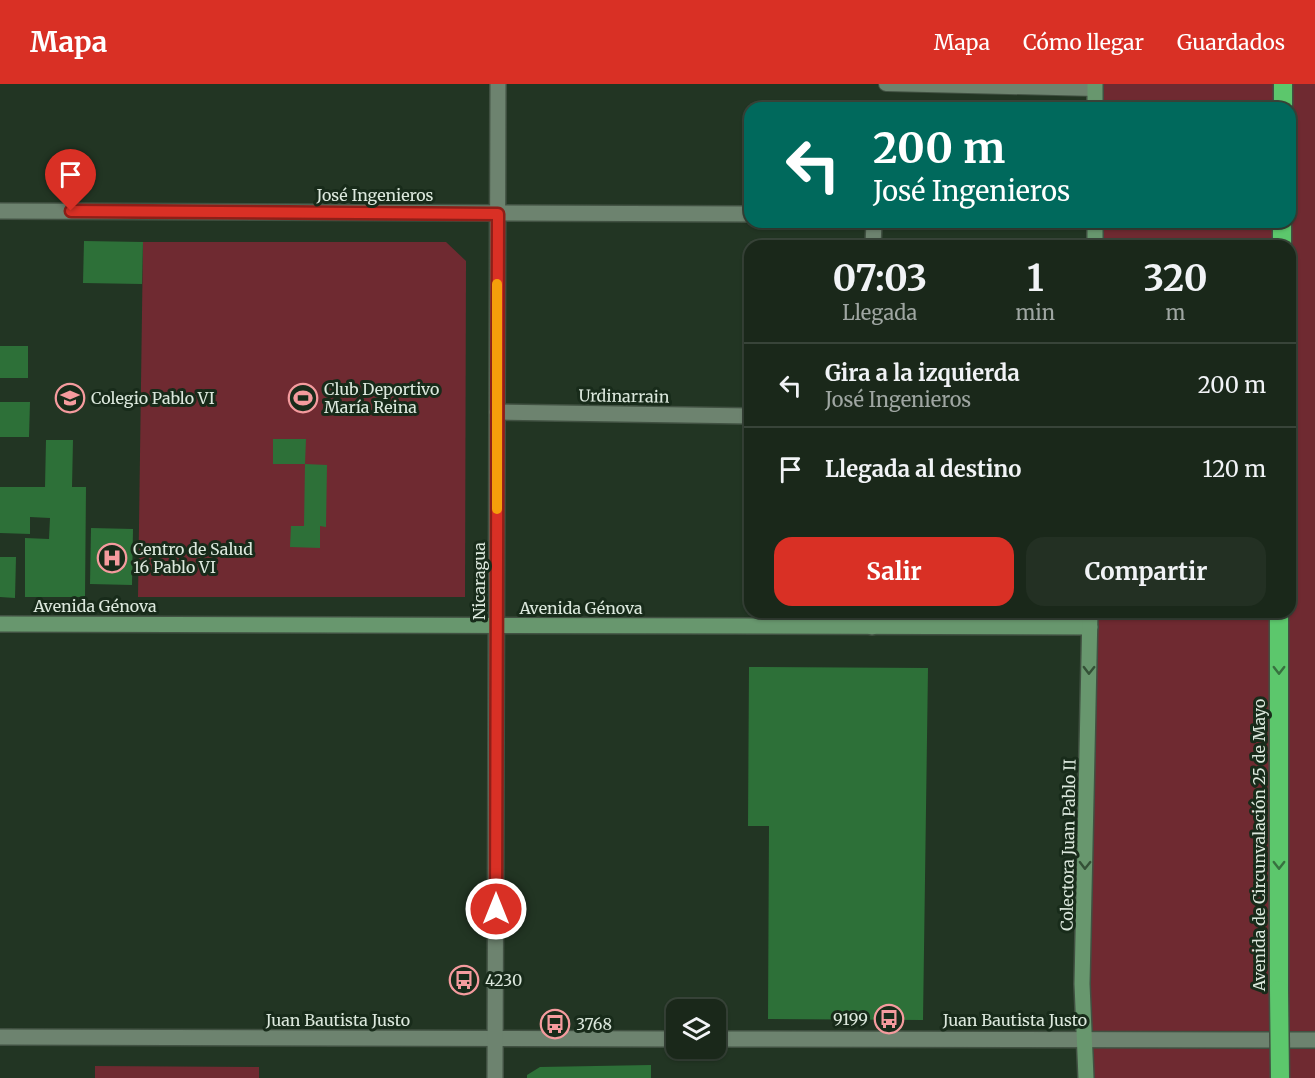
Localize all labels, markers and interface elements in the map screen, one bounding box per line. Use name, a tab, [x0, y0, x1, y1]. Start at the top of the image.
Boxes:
text: Mapa	[30, 24, 107, 60]
text: Mapa	[934, 29, 990, 56]
text: Cómo llegar	[1023, 29, 1144, 56]
text: Guardados	[1177, 29, 1285, 56]
text: 200 m	[873, 122, 1005, 174]
icon: left	[774, 126, 852, 204]
pin	[45, 149, 96, 211]
icon: arrive	[54, 158, 87, 191]
text: José Ingenieros	[873, 174, 1070, 208]
street label: José Ingenieros	[316, 185, 434, 205]
text: 07:03	[832, 256, 927, 301]
text: 1	[1027, 256, 1044, 301]
text: 320	[1143, 256, 1208, 301]
text: Llegada	[842, 300, 917, 325]
text: min	[1015, 300, 1055, 325]
text: m	[1166, 300, 1185, 325]
text: Gira a la izquierda	[825, 359, 1020, 387]
icon: left	[774, 369, 807, 402]
text: 200 m	[1198, 371, 1266, 399]
place label: Club Deportivo María Reina	[324, 379, 439, 417]
school or university icon: Colegio Pablo VI	[54, 382, 86, 414]
sports icon: Club Deportivo María Reina	[287, 382, 319, 414]
street label: Urdinarrain	[578, 385, 670, 407]
text: José Ingenieros	[825, 387, 971, 412]
place label: Colegio Pablo VI	[91, 388, 215, 408]
icon: arrive	[774, 453, 807, 486]
text: Llegada al destino	[825, 455, 1021, 483]
text: 120 m	[1202, 455, 1266, 483]
button: Salir	[774, 537, 1014, 606]
button: Compartir	[1026, 537, 1266, 606]
place label: Centro de Salud 16 Pablo VI	[133, 539, 253, 577]
hospital icon: Centro de Salud 16 Pablo VI	[96, 542, 128, 574]
street label: Nicaragua	[469, 542, 489, 620]
street label: Avenida Génova	[32, 596, 157, 616]
street label: Avenida Génova	[518, 598, 643, 618]
one-way arrow	[1083, 666, 1096, 675]
one-way arrow	[1273, 666, 1285, 675]
street label: Avenida de Circunvalación 25 de Mayo	[1249, 699, 1269, 992]
street label: Colectora Juan Pablo II	[1057, 759, 1079, 931]
one-way arrow	[1079, 861, 1091, 870]
one-way arrow	[1273, 861, 1285, 870]
position arrow	[464, 877, 528, 941]
bus stop icon: 4230	[448, 964, 480, 996]
place label: 4230	[485, 970, 522, 990]
map controls	[666, 999, 726, 1059]
button: layers	[666, 999, 726, 1059]
bus stop icon: 9199	[873, 1003, 905, 1035]
bus stop icon: 3768	[539, 1008, 571, 1040]
place label: 9199	[833, 1009, 868, 1029]
street label: Juan Bautista Justo	[265, 1010, 410, 1030]
street label: Juan Bautista Justo	[942, 1010, 1087, 1030]
place label: 3768	[576, 1014, 612, 1034]

